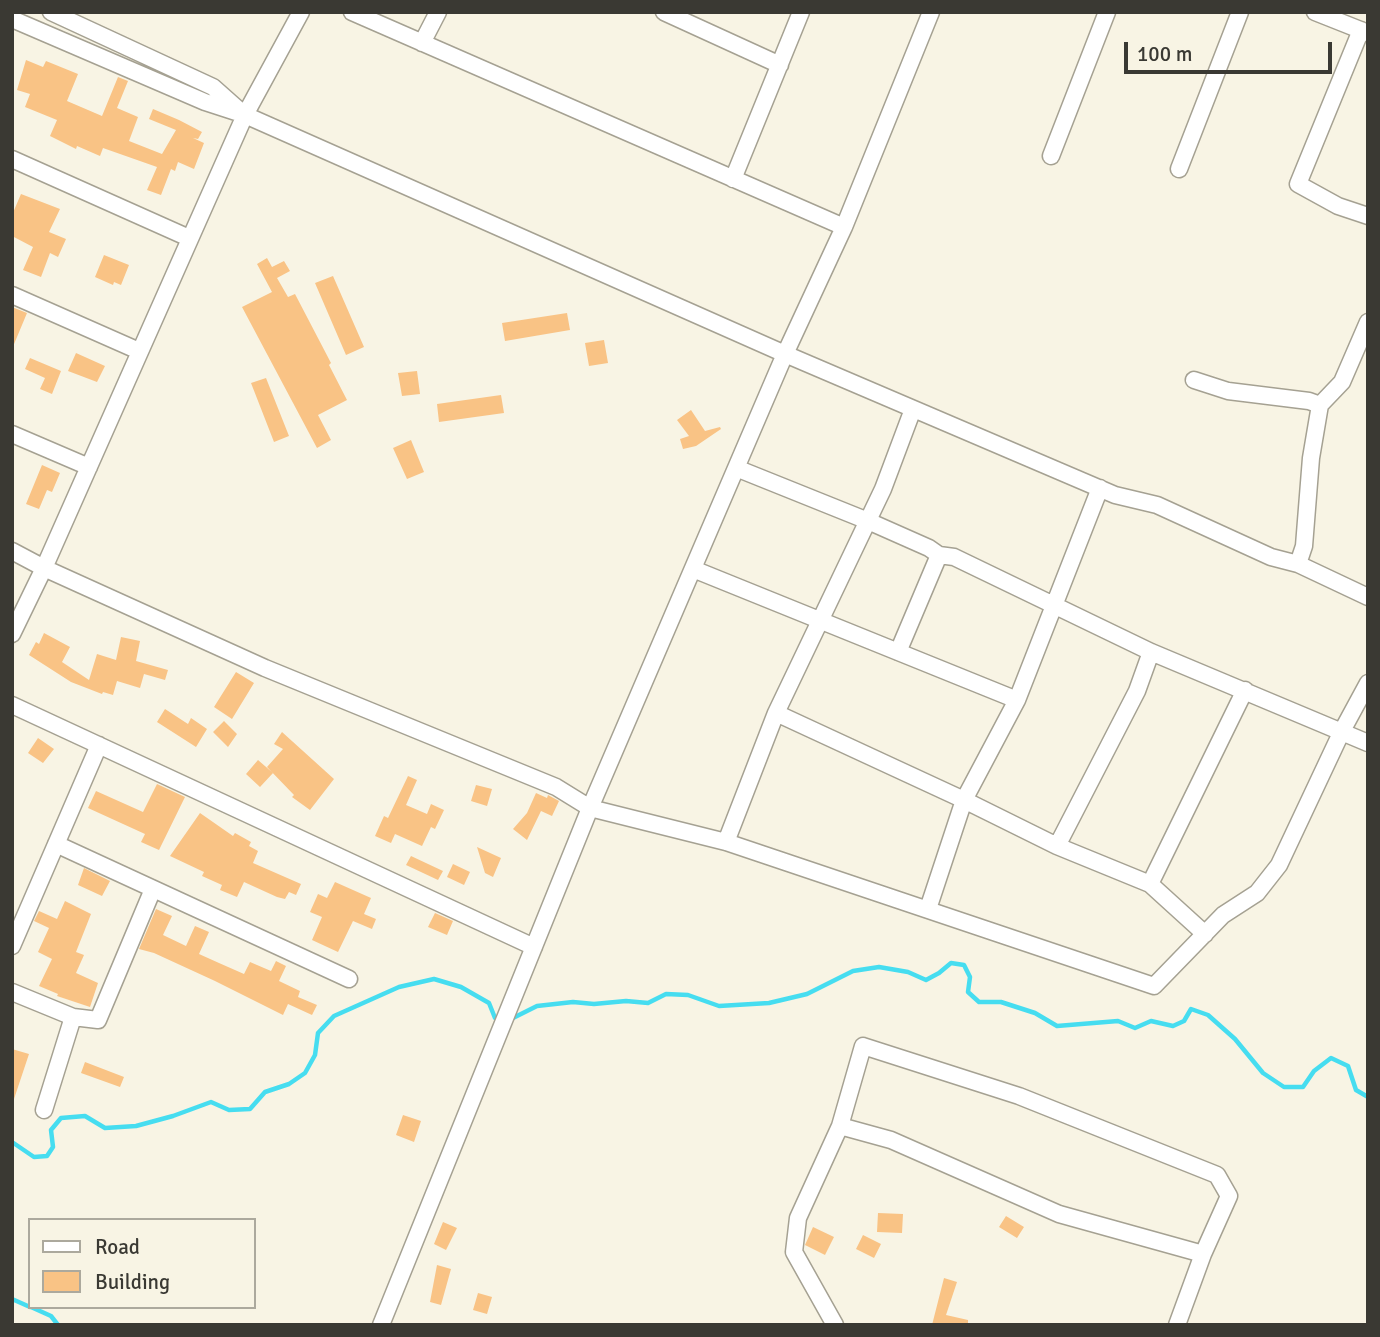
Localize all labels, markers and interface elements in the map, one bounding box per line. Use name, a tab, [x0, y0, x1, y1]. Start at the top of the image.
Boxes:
scale bar	[1128, 28, 1336, 72]
text: 100 m	[1137, 41, 1192, 67]
legend	[28, 1218, 256, 1309]
text: Road	[95, 1234, 140, 1260]
text: Building	[95, 1269, 170, 1295]

